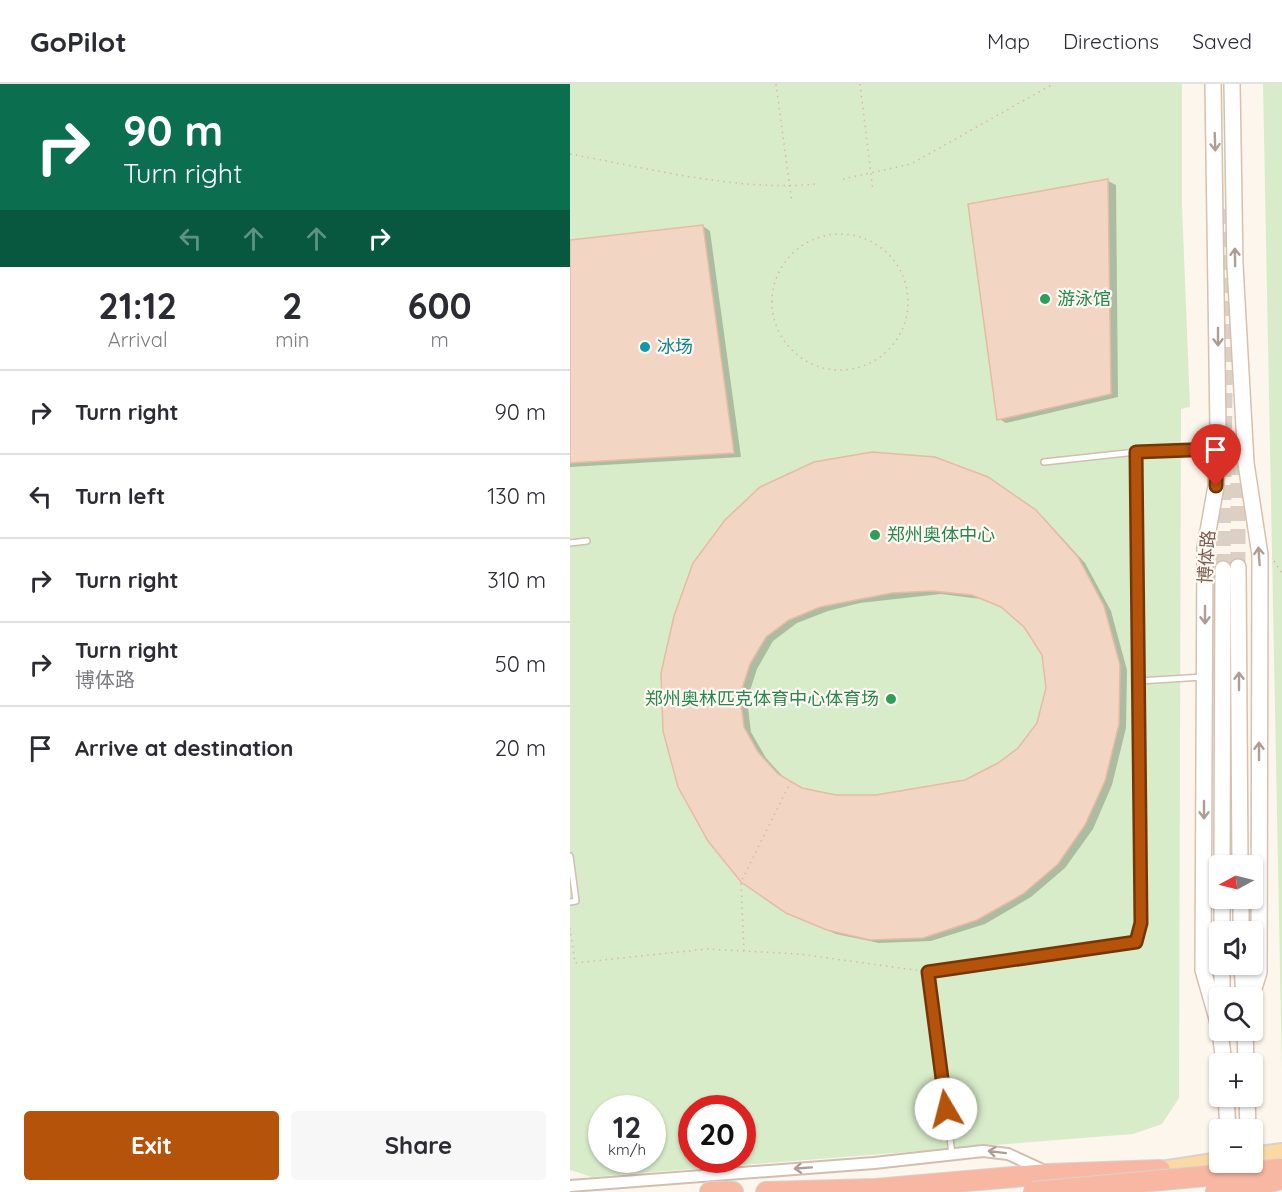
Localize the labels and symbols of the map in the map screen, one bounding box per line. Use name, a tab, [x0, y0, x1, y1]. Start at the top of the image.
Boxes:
one-way arrow	[1210, 132, 1221, 152]
one-way arrow	[1230, 248, 1241, 268]
place label: 游泳馆	[1057, 287, 1111, 310]
marker: 游泳馆	[1038, 292, 1052, 306]
one-way arrow	[1212, 327, 1224, 347]
place label: 冰场	[657, 335, 693, 358]
marker: 冰场	[638, 340, 652, 354]
pin	[1190, 424, 1241, 486]
place label: 郑州奥体中心	[887, 523, 995, 546]
marker: 郑州奥体中心	[868, 528, 882, 542]
street label: 博体路	[1193, 529, 1220, 585]
one-way arrow	[1253, 547, 1264, 567]
one-way arrow	[1199, 605, 1211, 625]
one-way arrow	[1233, 672, 1245, 692]
place label: 郑州奥林匹克体育中心体育场	[645, 687, 879, 710]
marker: 郑州奥林匹克体育中心体育场	[884, 692, 898, 706]
one-way arrow	[1253, 742, 1265, 762]
one-way arrow	[1198, 800, 1210, 820]
north arrow	[1209, 855, 1263, 909]
position arrow	[914, 1077, 978, 1141]
speed limit sign: 20	[678, 1095, 756, 1173]
one-way arrow	[988, 1147, 1008, 1158]
one-way arrow	[794, 1163, 814, 1174]

